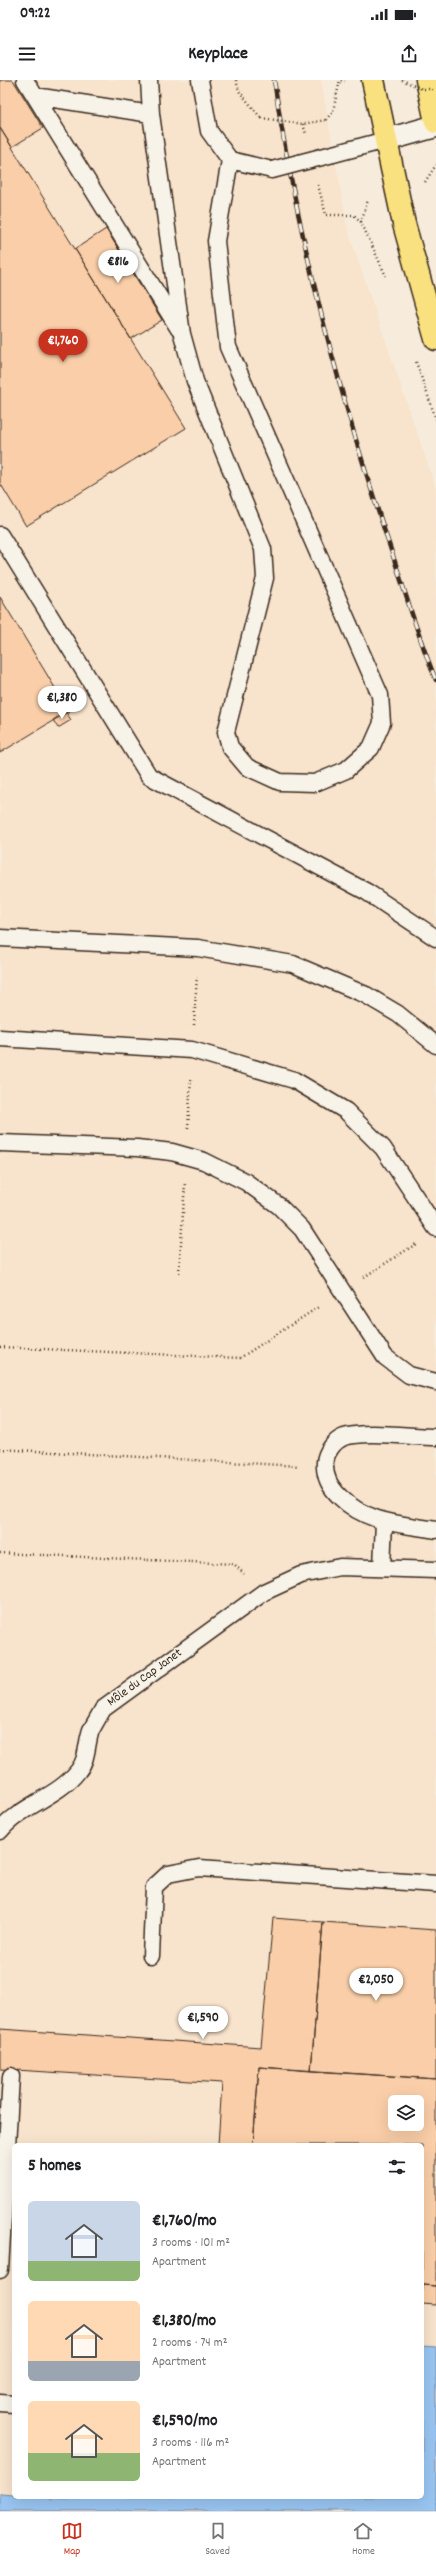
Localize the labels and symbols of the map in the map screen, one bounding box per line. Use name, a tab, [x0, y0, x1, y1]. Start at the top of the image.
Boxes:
pin: €816	[94, 250, 142, 284]
pin: €1,760	[30, 329, 96, 363]
pin: €1,380	[29, 686, 95, 720]
street label: Môle du Cap Janet	[104, 1644, 187, 1712]
pin: €2,050	[343, 1968, 409, 2002]
pin: €1,590	[170, 2006, 236, 2040]

